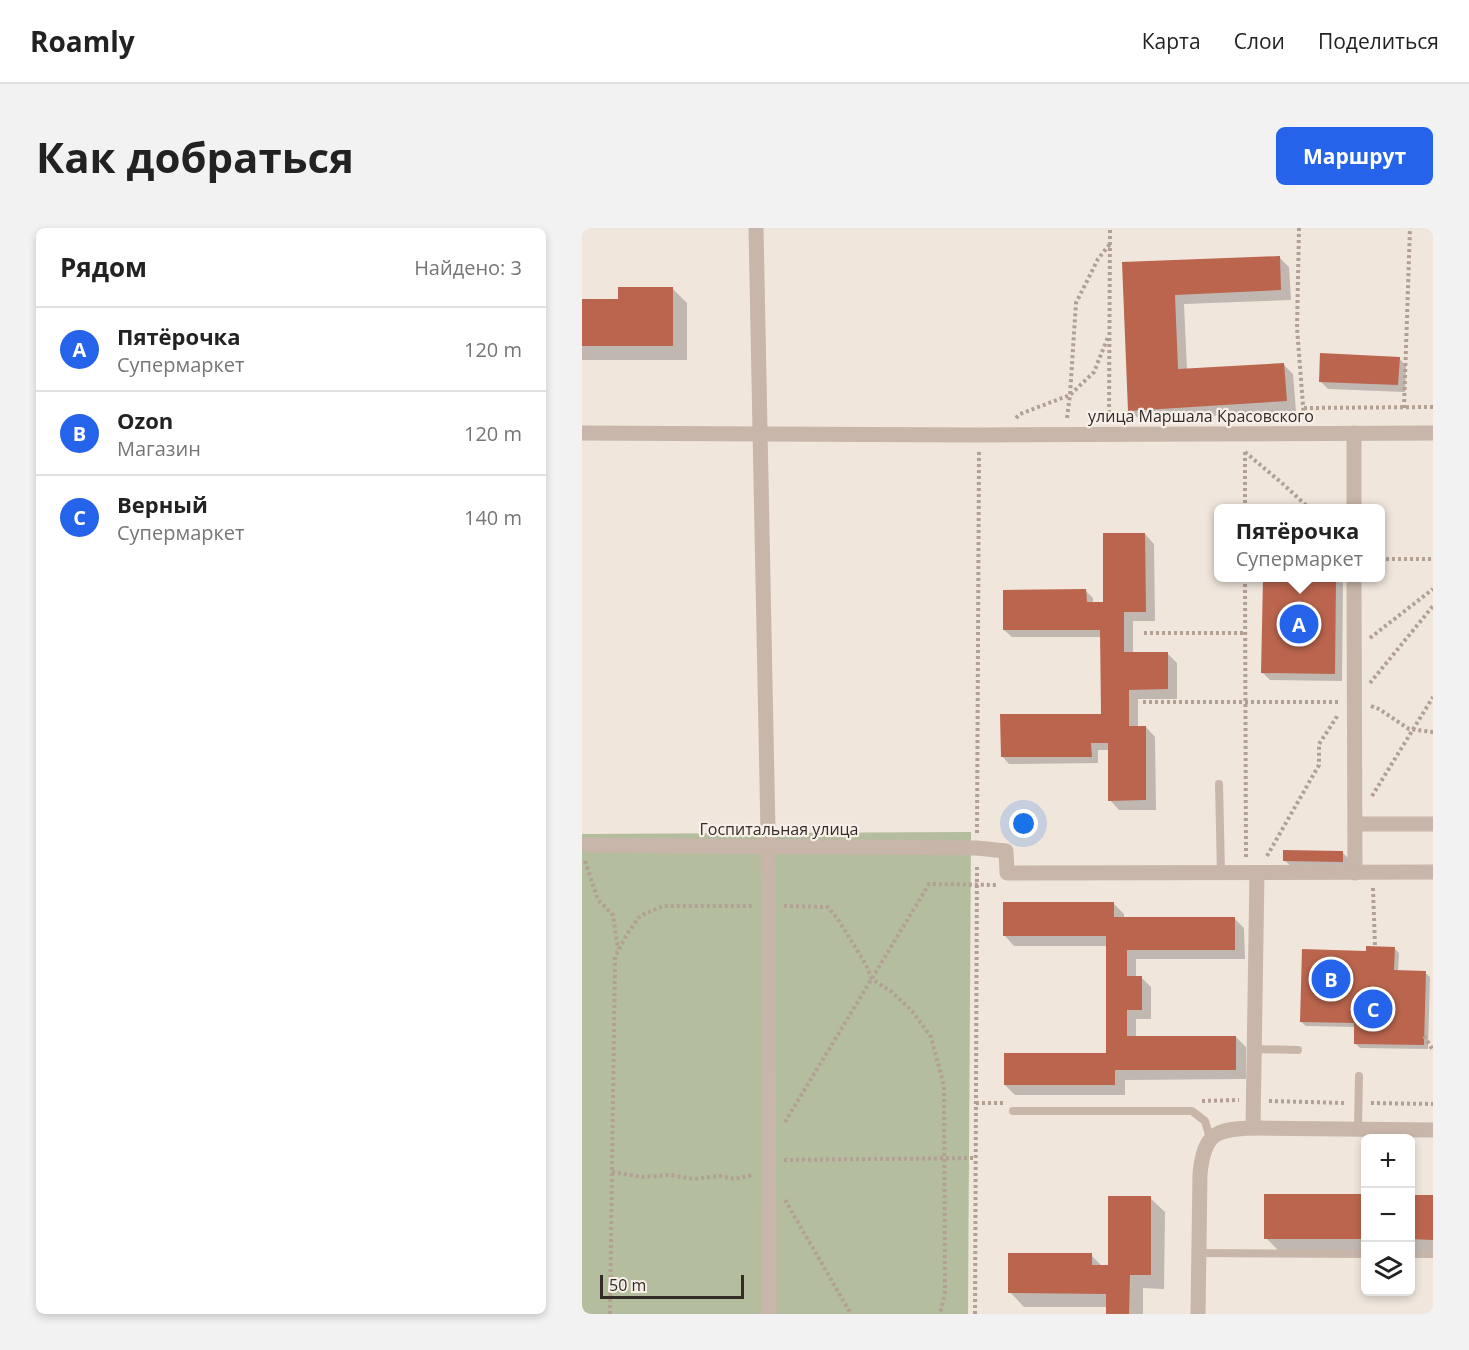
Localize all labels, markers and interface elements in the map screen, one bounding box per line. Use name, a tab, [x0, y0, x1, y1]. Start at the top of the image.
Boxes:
text: Roamly	[30, 22, 135, 60]
text: Карта	[1142, 27, 1201, 55]
text: Слои	[1234, 27, 1285, 55]
text: Поделиться	[1318, 27, 1439, 55]
button: Маршрут	[1276, 127, 1433, 185]
text: Как добраться	[36, 128, 354, 185]
text: Рядом	[60, 249, 147, 285]
text: Найдено: 3	[414, 254, 522, 281]
text: Пятёрочка	[117, 321, 240, 351]
text: A	[73, 336, 86, 363]
text: 120 m	[464, 336, 522, 363]
text: Супермаркет	[117, 351, 244, 378]
text: Ozon	[117, 405, 173, 435]
street label: улица Маршала Красовского	[1088, 405, 1314, 427]
text: B	[73, 420, 86, 447]
text: 120 m	[464, 420, 522, 447]
text: Магазин	[117, 435, 201, 462]
text: Верный	[117, 489, 208, 519]
text: C	[73, 504, 86, 531]
text: 140 m	[464, 504, 522, 531]
popup	[1214, 504, 1385, 582]
text: Пятёрочка	[1236, 515, 1359, 545]
text: Супермаркет	[117, 519, 244, 546]
text: Супермаркет	[1236, 545, 1363, 572]
pin: A	[1280, 602, 1318, 646]
your location	[1009, 809, 1038, 838]
street label: Госпитальная улица	[700, 818, 859, 840]
pin: B	[1312, 956, 1350, 1002]
pin: C	[1354, 986, 1392, 1032]
map controls	[1361, 1134, 1415, 1296]
button: +	[1361, 1134, 1415, 1188]
button: −	[1361, 1188, 1415, 1242]
button: layers	[1361, 1242, 1415, 1296]
scale bar	[600, 1272, 744, 1300]
text: 50 m	[609, 1274, 646, 1296]

